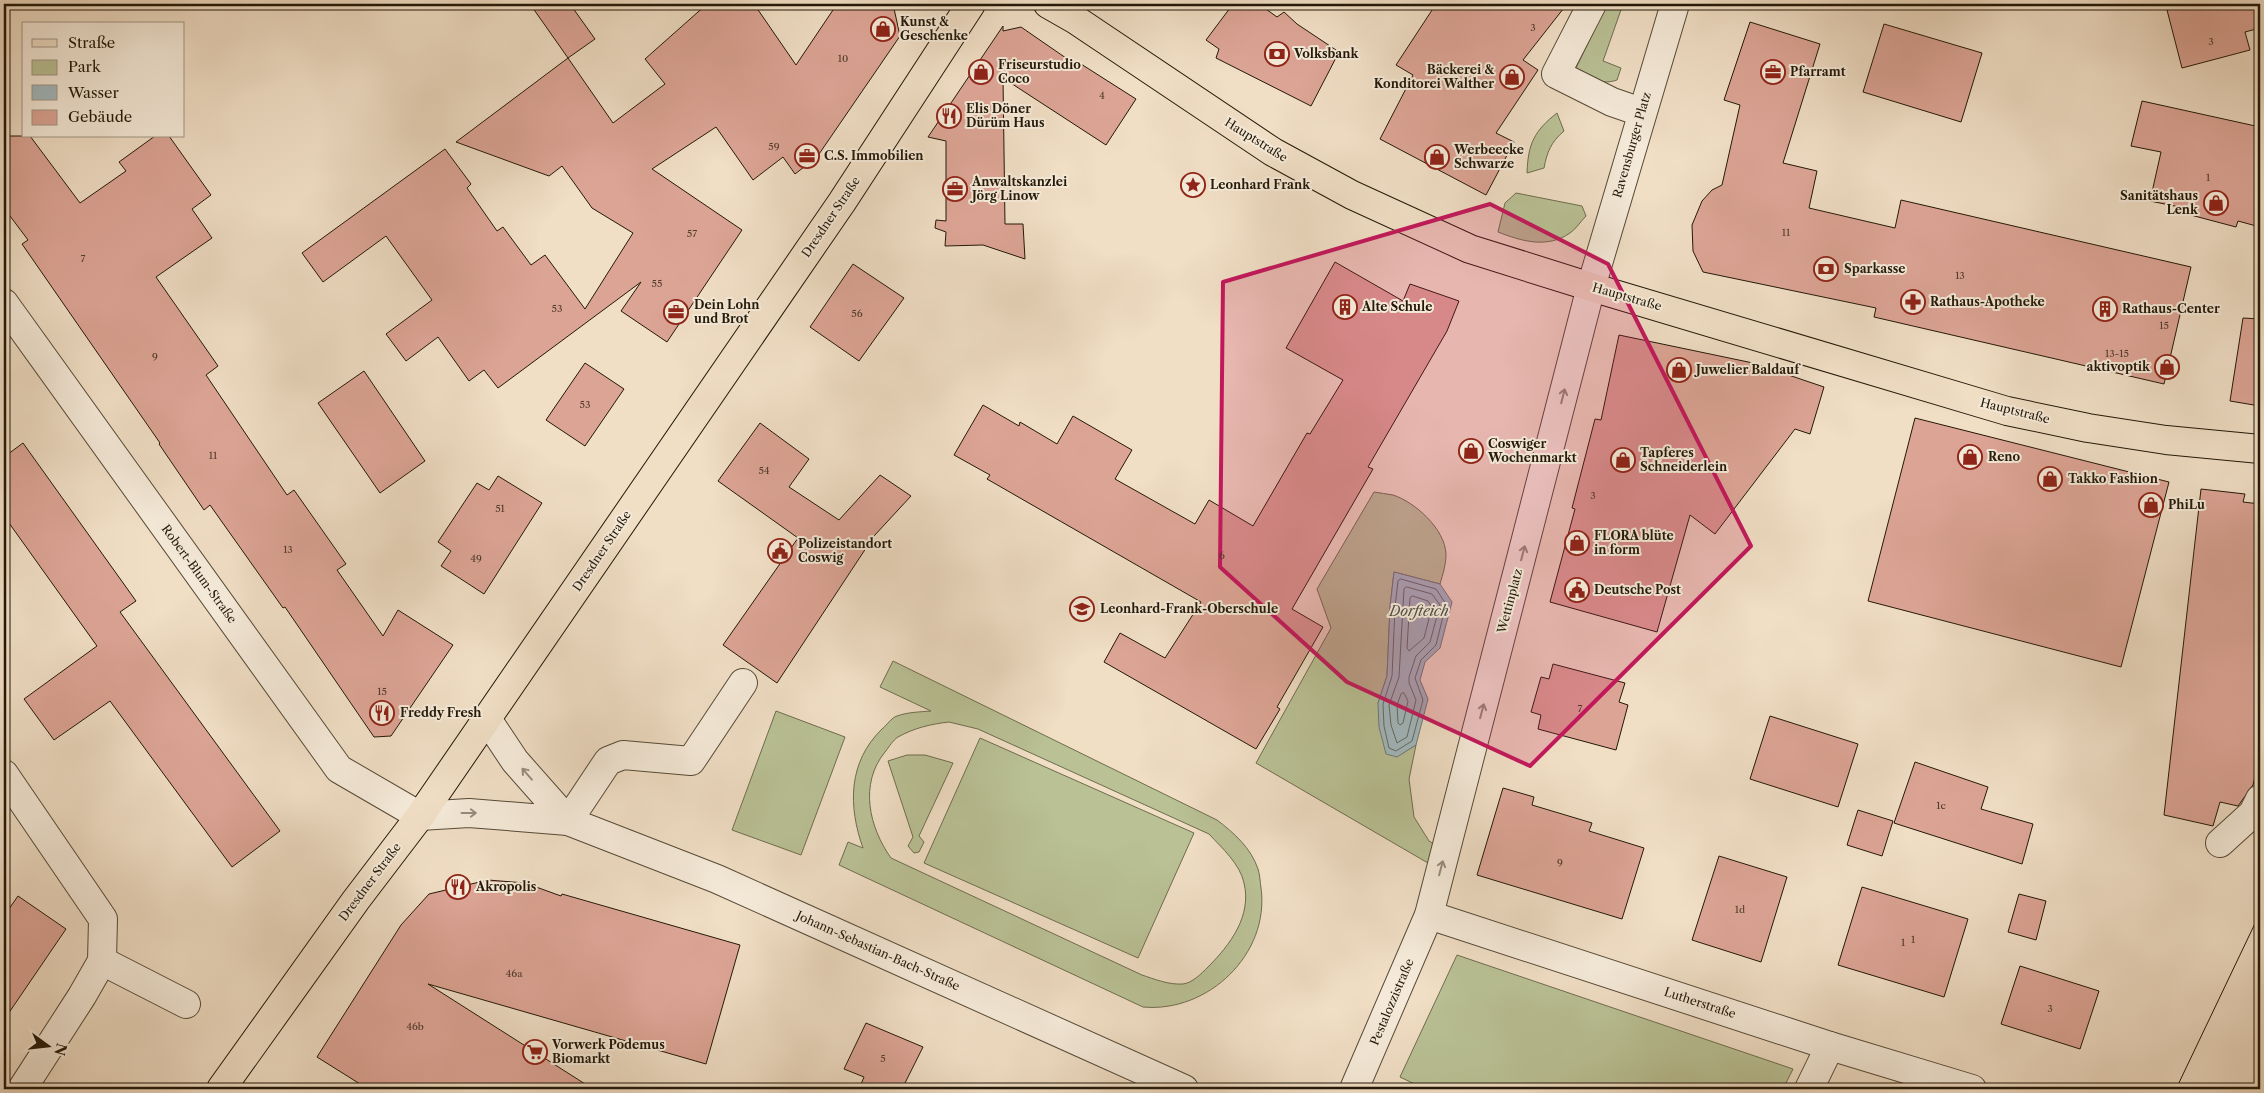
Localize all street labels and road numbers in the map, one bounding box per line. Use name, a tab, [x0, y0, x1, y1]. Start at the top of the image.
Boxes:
street label: Ravensburger Platz	[1609, 90, 1654, 199]
street label: Hauptstraße	[1222, 114, 1291, 165]
street label: Dresdner Straße	[798, 173, 863, 260]
street label: Hauptstraße	[1591, 279, 1664, 314]
street label: Hauptstraße	[1979, 395, 2052, 426]
street label: Dresdner Straße	[569, 507, 634, 594]
street label: Robert-Blum-Straße	[159, 521, 240, 626]
street label: Wettinplatz	[1493, 567, 1525, 636]
street label: Dresdner Straße	[335, 839, 404, 924]
street label: Johann-Sebastian-Bach-Straße	[792, 907, 963, 994]
street label: Pestalozzistraße	[1367, 956, 1417, 1047]
street label: Lutherstraße	[1662, 984, 1738, 1021]

